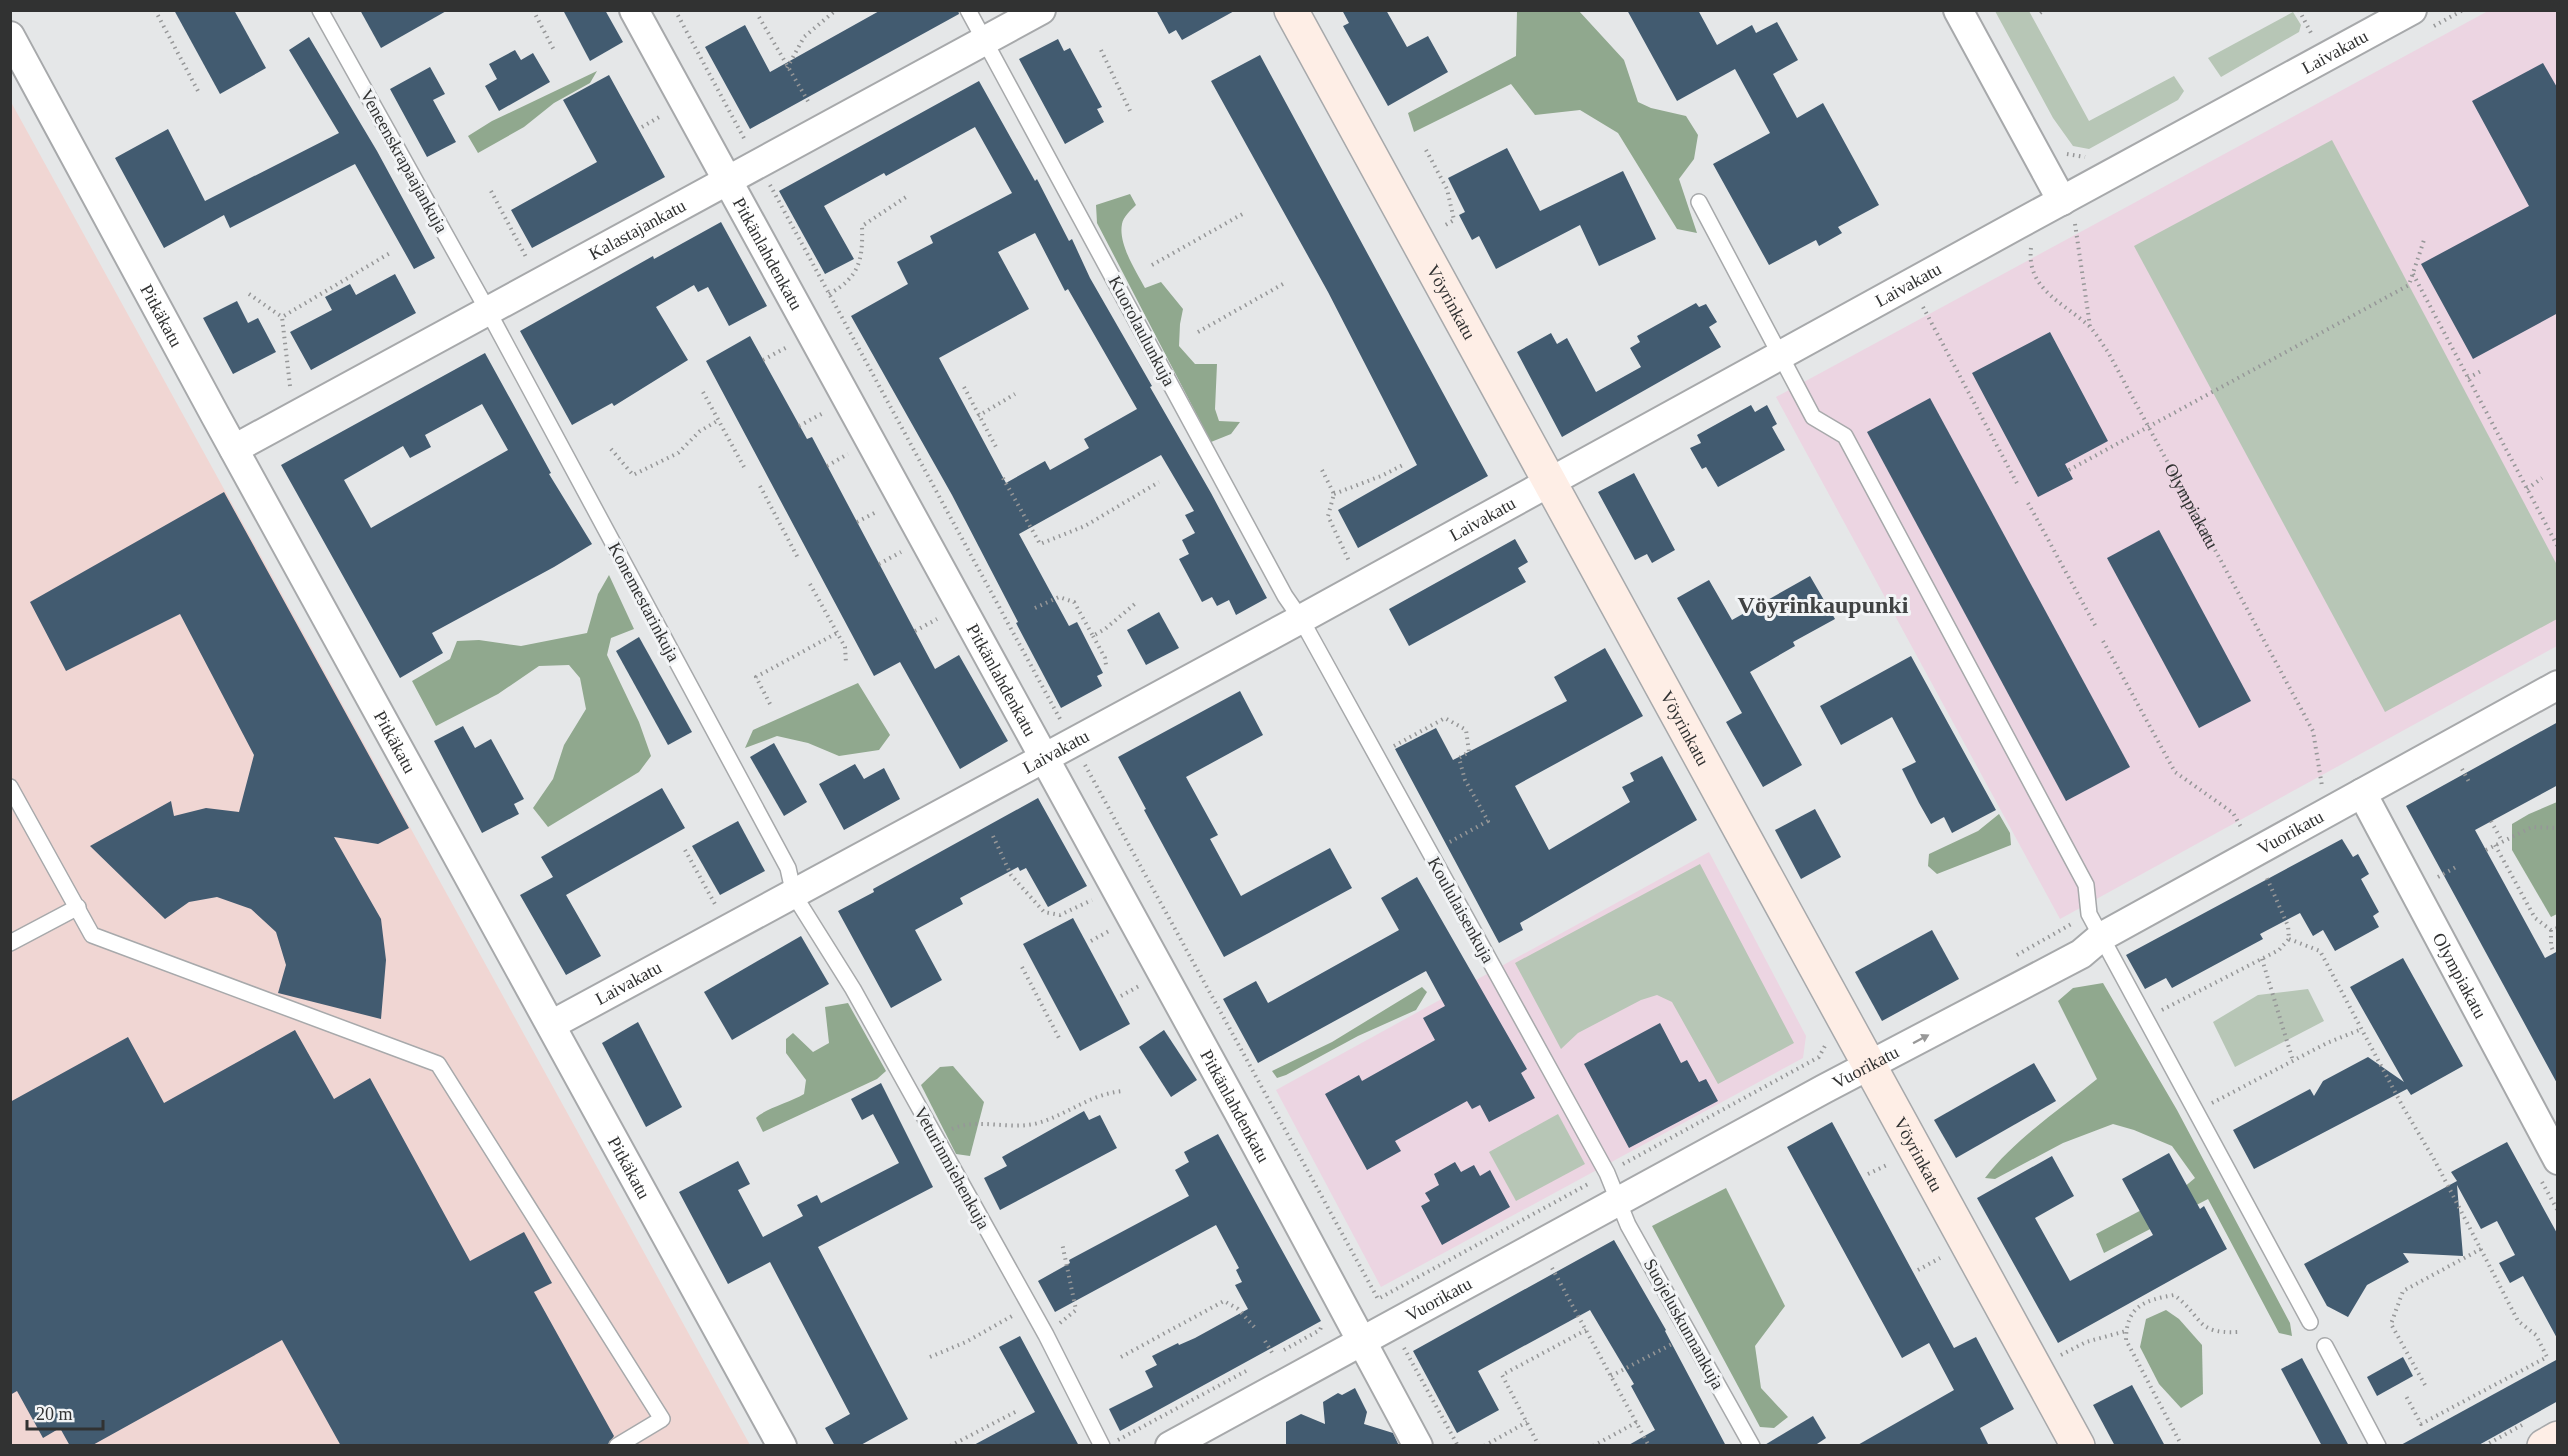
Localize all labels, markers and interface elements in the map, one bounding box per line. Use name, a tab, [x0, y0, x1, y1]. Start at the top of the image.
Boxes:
street label: Laivakatu	[2298, 26, 2371, 78]
street label: Veneenskrapaajankuja	[356, 86, 452, 236]
street label: Pitkänlahdenkatu	[729, 194, 807, 313]
street label: Kalastajankatu	[585, 195, 689, 264]
street label: Laivakatu	[1872, 259, 1945, 311]
street label: Vöyrinkatu	[1423, 261, 1480, 343]
street label: Kuorolaulunkuja	[1105, 272, 1179, 390]
street label: Pitkäkatu	[136, 281, 186, 350]
street label: Olympiakatu	[2160, 460, 2222, 552]
street label: Laivakatu	[1446, 493, 1519, 545]
street label: Konemestarinkuja	[604, 539, 684, 665]
district label: Vöyrinkaupunki	[1738, 592, 1909, 618]
street label: Pitkänlahdenkatu	[963, 620, 1040, 739]
street label: Vöyrinkatu	[1656, 687, 1713, 769]
street label: Pitkäkatu	[370, 707, 420, 777]
street label: Laivakatu	[1019, 726, 1092, 778]
street label: Vuorikatu	[2254, 806, 2327, 859]
street label: Koululaisenkuja	[1424, 854, 1498, 966]
street label: Olympiakatu	[2429, 929, 2490, 1022]
street label: Laivakatu	[592, 957, 665, 1009]
one-way arrow	[1913, 1034, 1930, 1044]
street label: Vuorikatu	[1829, 1042, 1902, 1093]
street label: Pitkänlahdenkatu	[1196, 1046, 1274, 1166]
street label: Veturinmiehenkuja	[910, 1103, 994, 1233]
street label: Vöyrinkatu	[1890, 1114, 1947, 1195]
street label: Pitkäkatu	[604, 1133, 654, 1202]
street label: Suojeluskunnankuja	[1640, 1255, 1728, 1393]
street label: Vuorikatu	[1402, 1273, 1475, 1325]
scale bar	[27, 1393, 104, 1431]
text: 20 m	[36, 1404, 73, 1424]

